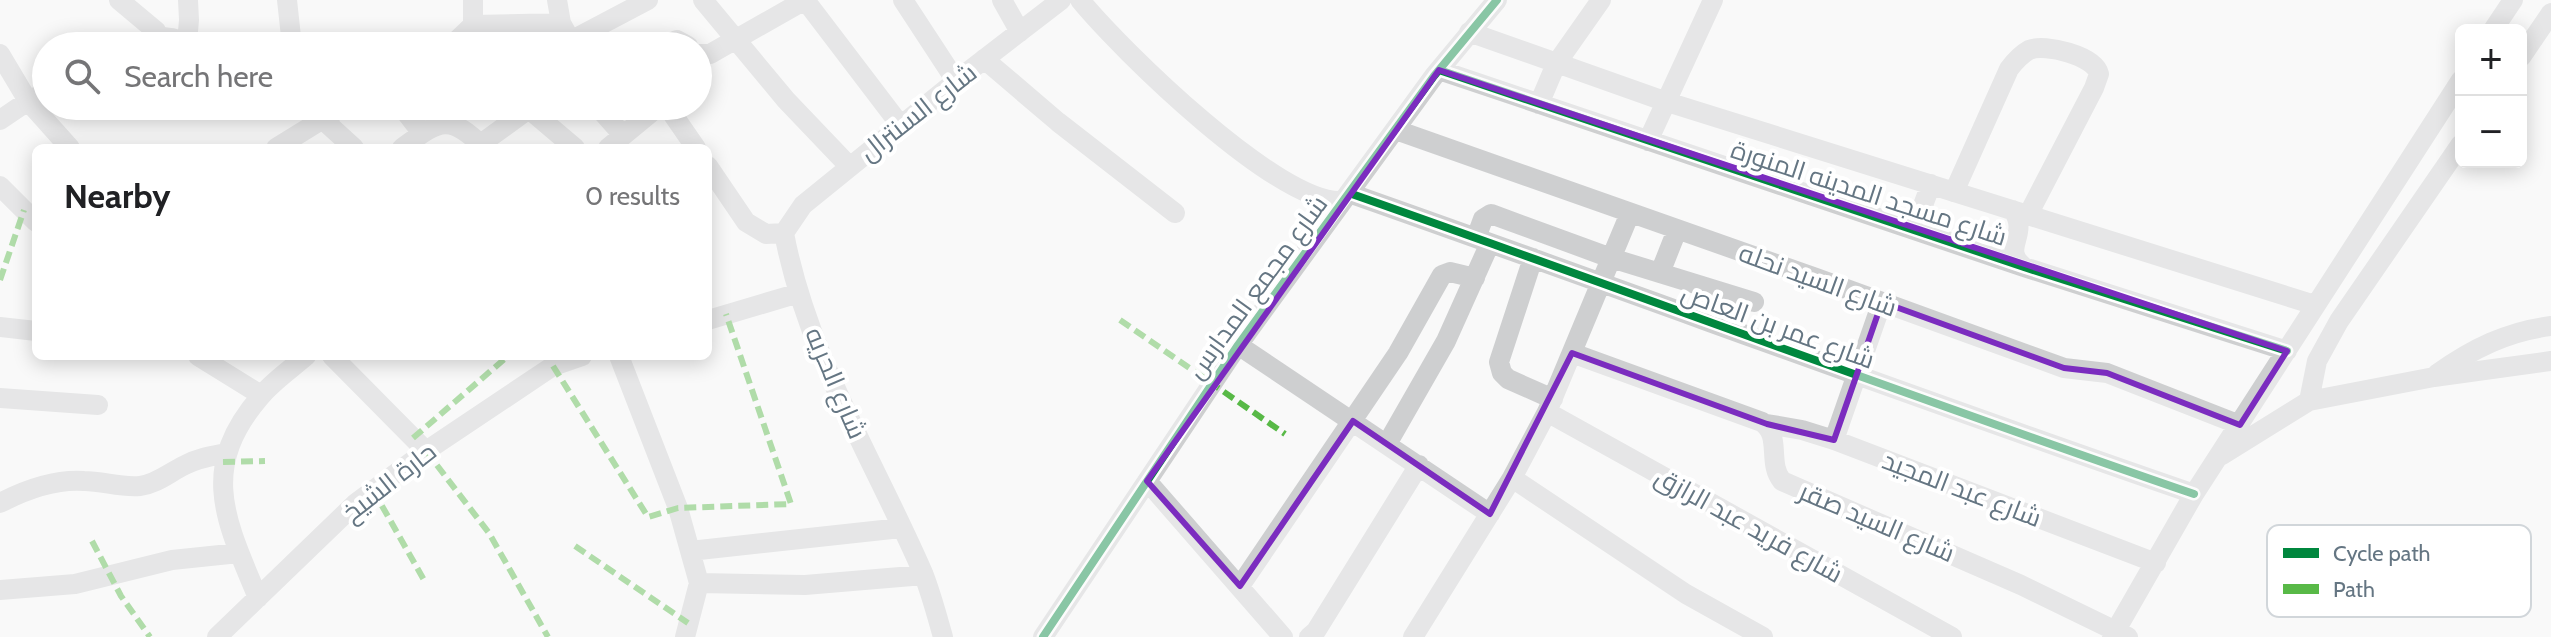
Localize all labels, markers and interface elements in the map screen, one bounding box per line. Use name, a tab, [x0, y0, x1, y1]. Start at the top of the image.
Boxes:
map controls	[2455, 24, 2527, 168]
button: +	[2455, 24, 2527, 96]
search box	[32, 32, 712, 120]
icon: search	[60, 54, 104, 98]
street label: شارع السنترال	[853, 56, 984, 169]
text: Search here	[124, 58, 273, 95]
button: −	[2455, 96, 2527, 168]
street label: شارع مسجد المدينه المنورة	[1727, 133, 2011, 254]
text: Nearby	[64, 175, 171, 217]
text: 0 results	[585, 180, 680, 212]
street label: شارع مجمع المدارس	[1180, 189, 1335, 386]
street label: شارع السيد نحله	[1734, 237, 1901, 324]
street label: شارع عمر بن العاص	[1677, 276, 1879, 377]
street label: شارع الحريه	[797, 322, 874, 444]
street label: حارة الشيخ	[336, 435, 443, 529]
street label: شارع عبد المجيد	[1878, 444, 2046, 535]
street label: شارع فريد عبد الرازق	[1649, 460, 1848, 591]
street label: شارع السيد صقر	[1792, 474, 1960, 570]
legend	[2267, 525, 2531, 617]
text: Cycle path	[2333, 540, 2431, 567]
text: Path	[2333, 576, 2375, 603]

